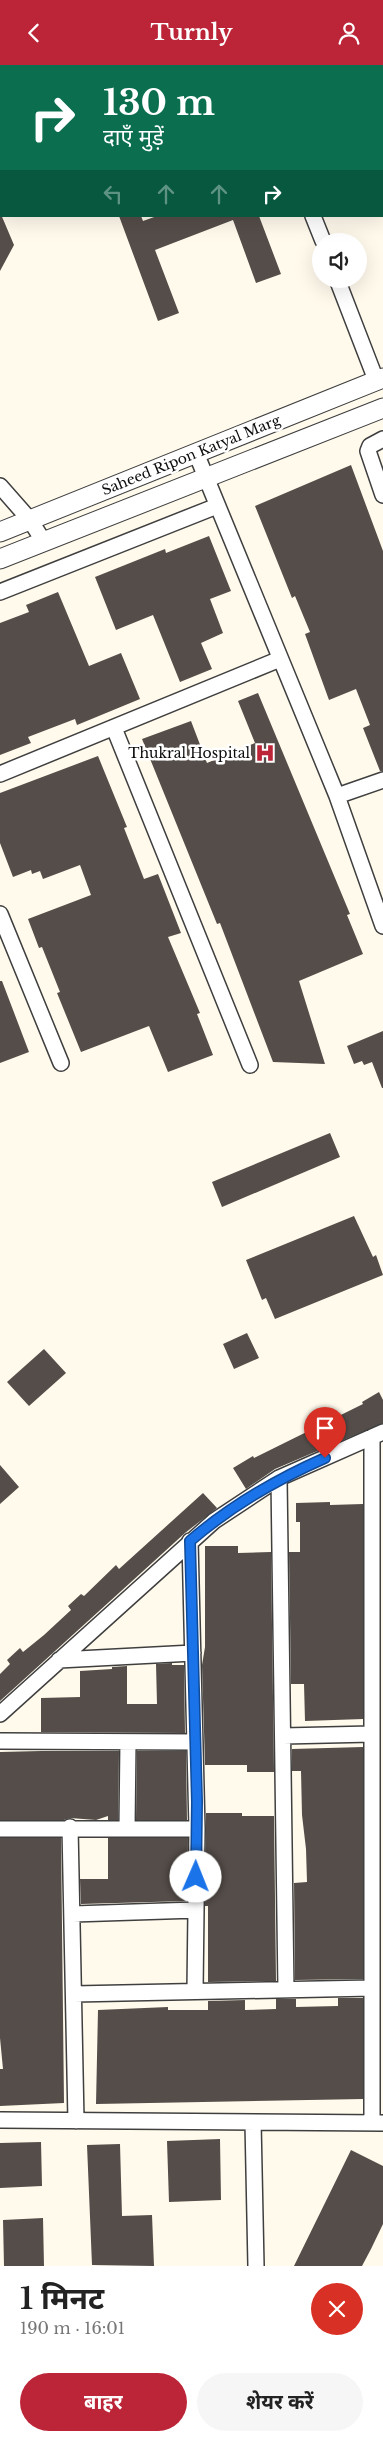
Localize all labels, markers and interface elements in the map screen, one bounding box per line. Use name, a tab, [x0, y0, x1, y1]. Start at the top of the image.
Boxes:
icon: back	[20, 19, 48, 47]
text: Turnly	[151, 19, 232, 46]
icon: person	[335, 19, 363, 47]
text: 130 m	[103, 81, 215, 124]
icon: right	[20, 85, 85, 150]
text: दाएँ मुड़ें	[103, 124, 164, 151]
icon: left	[99, 180, 127, 208]
icon: ahead	[152, 180, 180, 208]
icon: ahead	[205, 180, 233, 208]
icon: right	[258, 180, 286, 208]
map controls	[312, 233, 367, 288]
button: sound	[312, 233, 367, 288]
street label: Saheed Ripon Katyal Marg	[99, 411, 284, 499]
hospital icon: Thukral Hospital	[254, 742, 276, 764]
place label: Thukral Hospital	[128, 744, 250, 762]
pin	[304, 1407, 346, 1458]
icon: arrive	[311, 1414, 339, 1442]
position arrow	[169, 1850, 221, 1902]
text: 1 मिनट	[20, 2280, 104, 2317]
button: close	[311, 2283, 363, 2335]
text: 190 m · 16:01	[20, 2318, 125, 2338]
button: बाहर	[20, 2373, 187, 2431]
button: शेयर करें	[197, 2373, 363, 2431]

